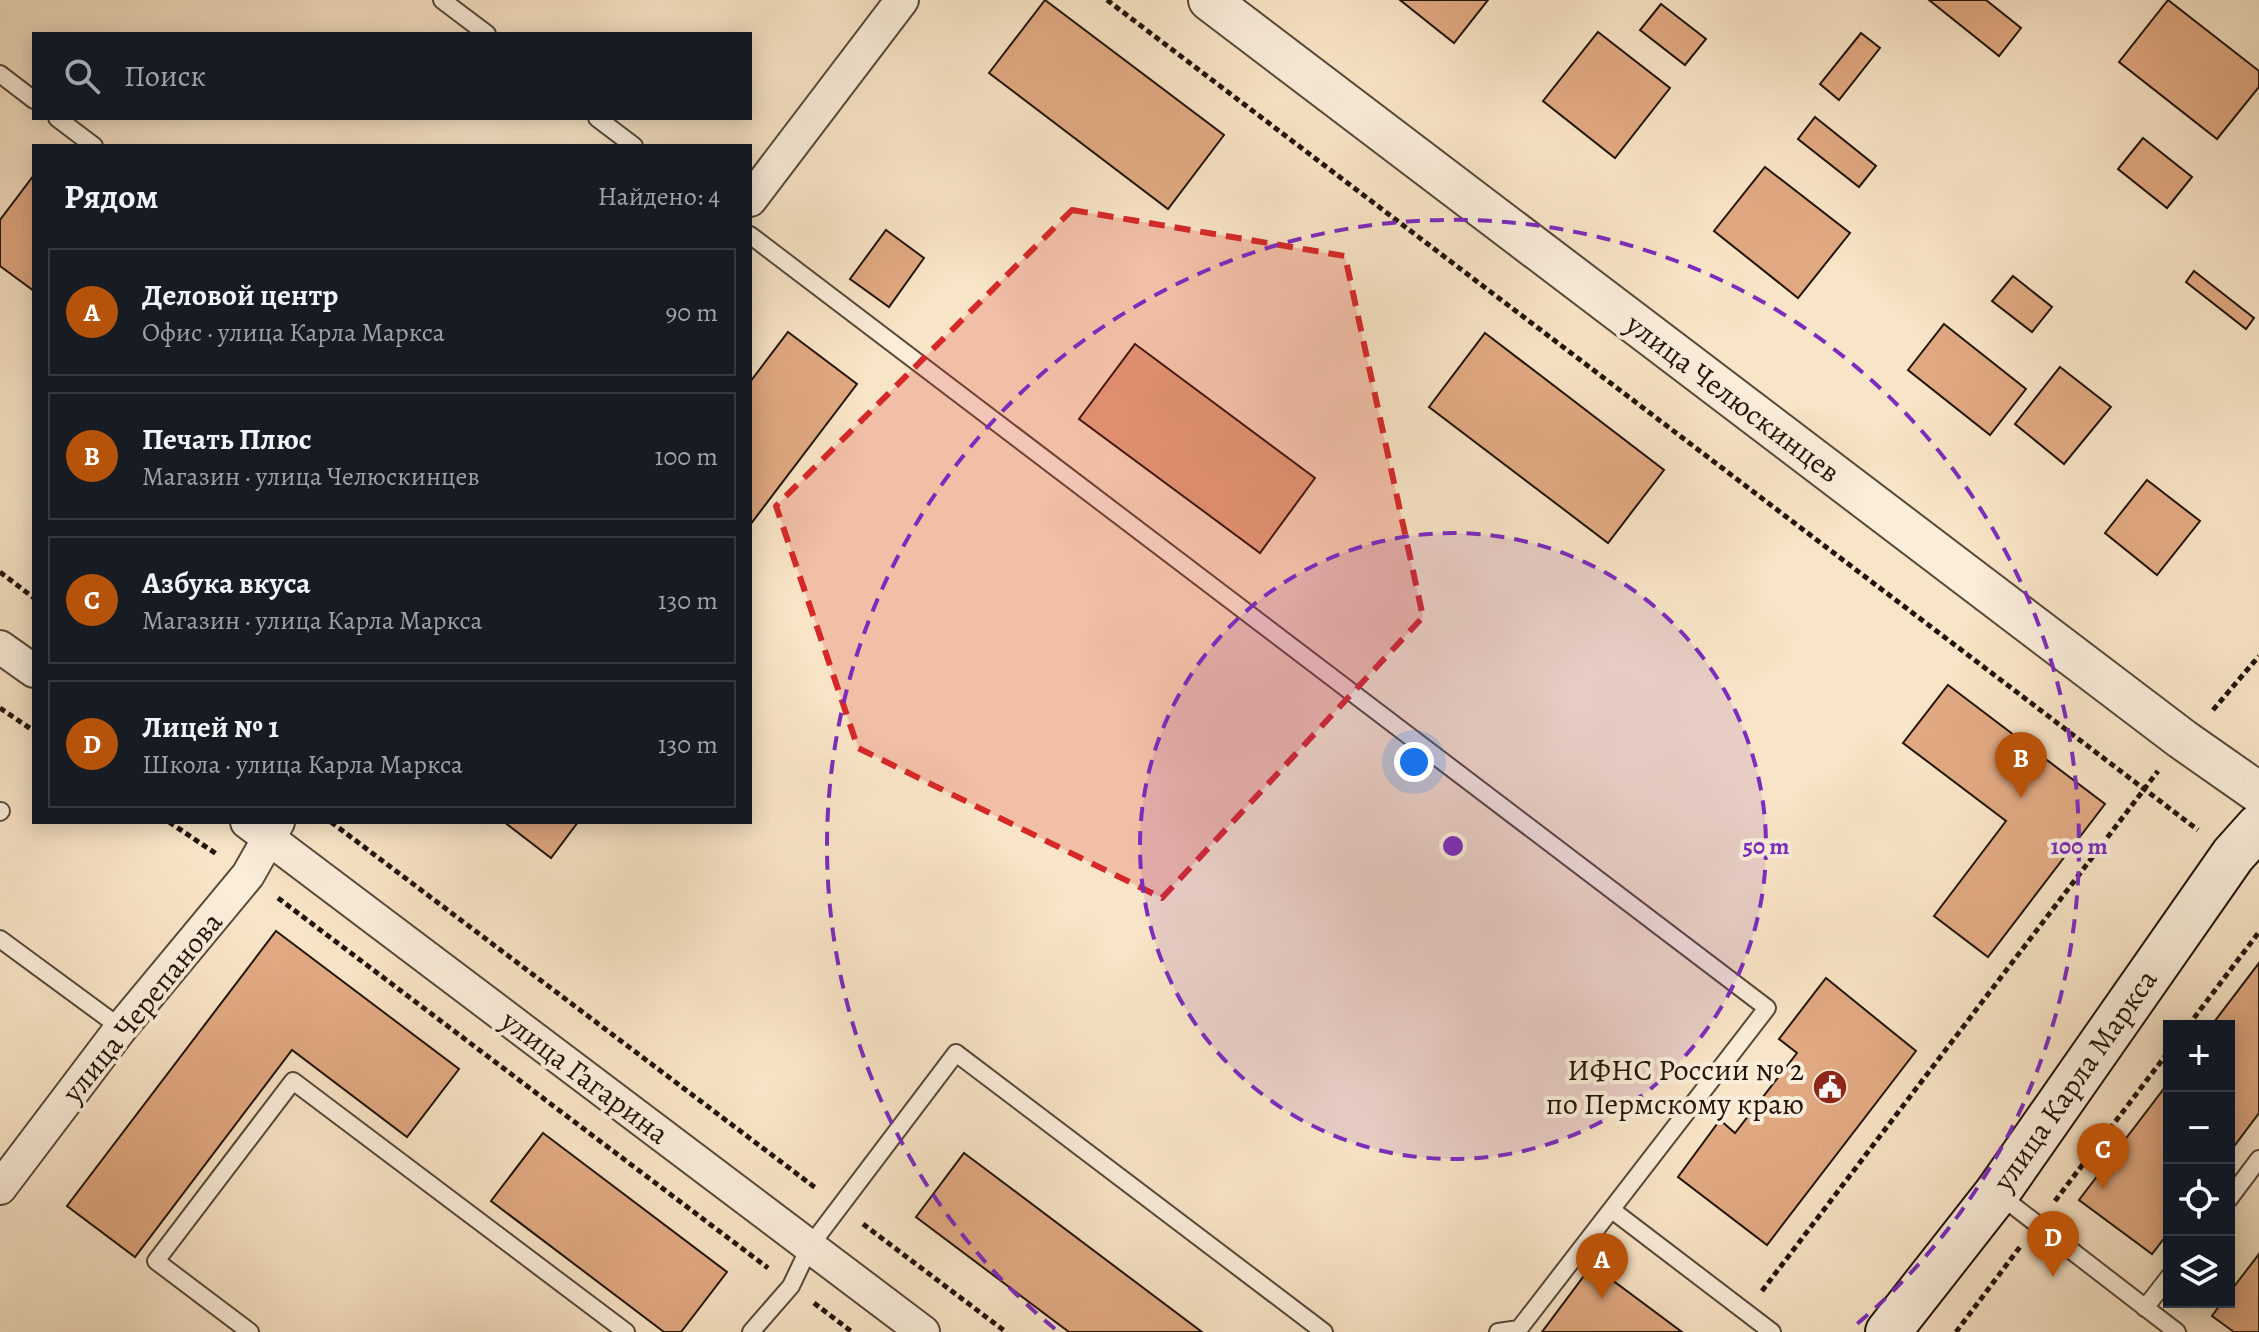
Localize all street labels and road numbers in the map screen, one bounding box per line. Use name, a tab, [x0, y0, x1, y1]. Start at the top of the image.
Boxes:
street label: улица Челюскинцев	[1617, 304, 1848, 492]
street label: улица Черепанова	[52, 903, 231, 1112]
street label: улица Карла Маркса	[1983, 961, 2167, 1200]
street label: улица Гагарина	[492, 1000, 677, 1153]

